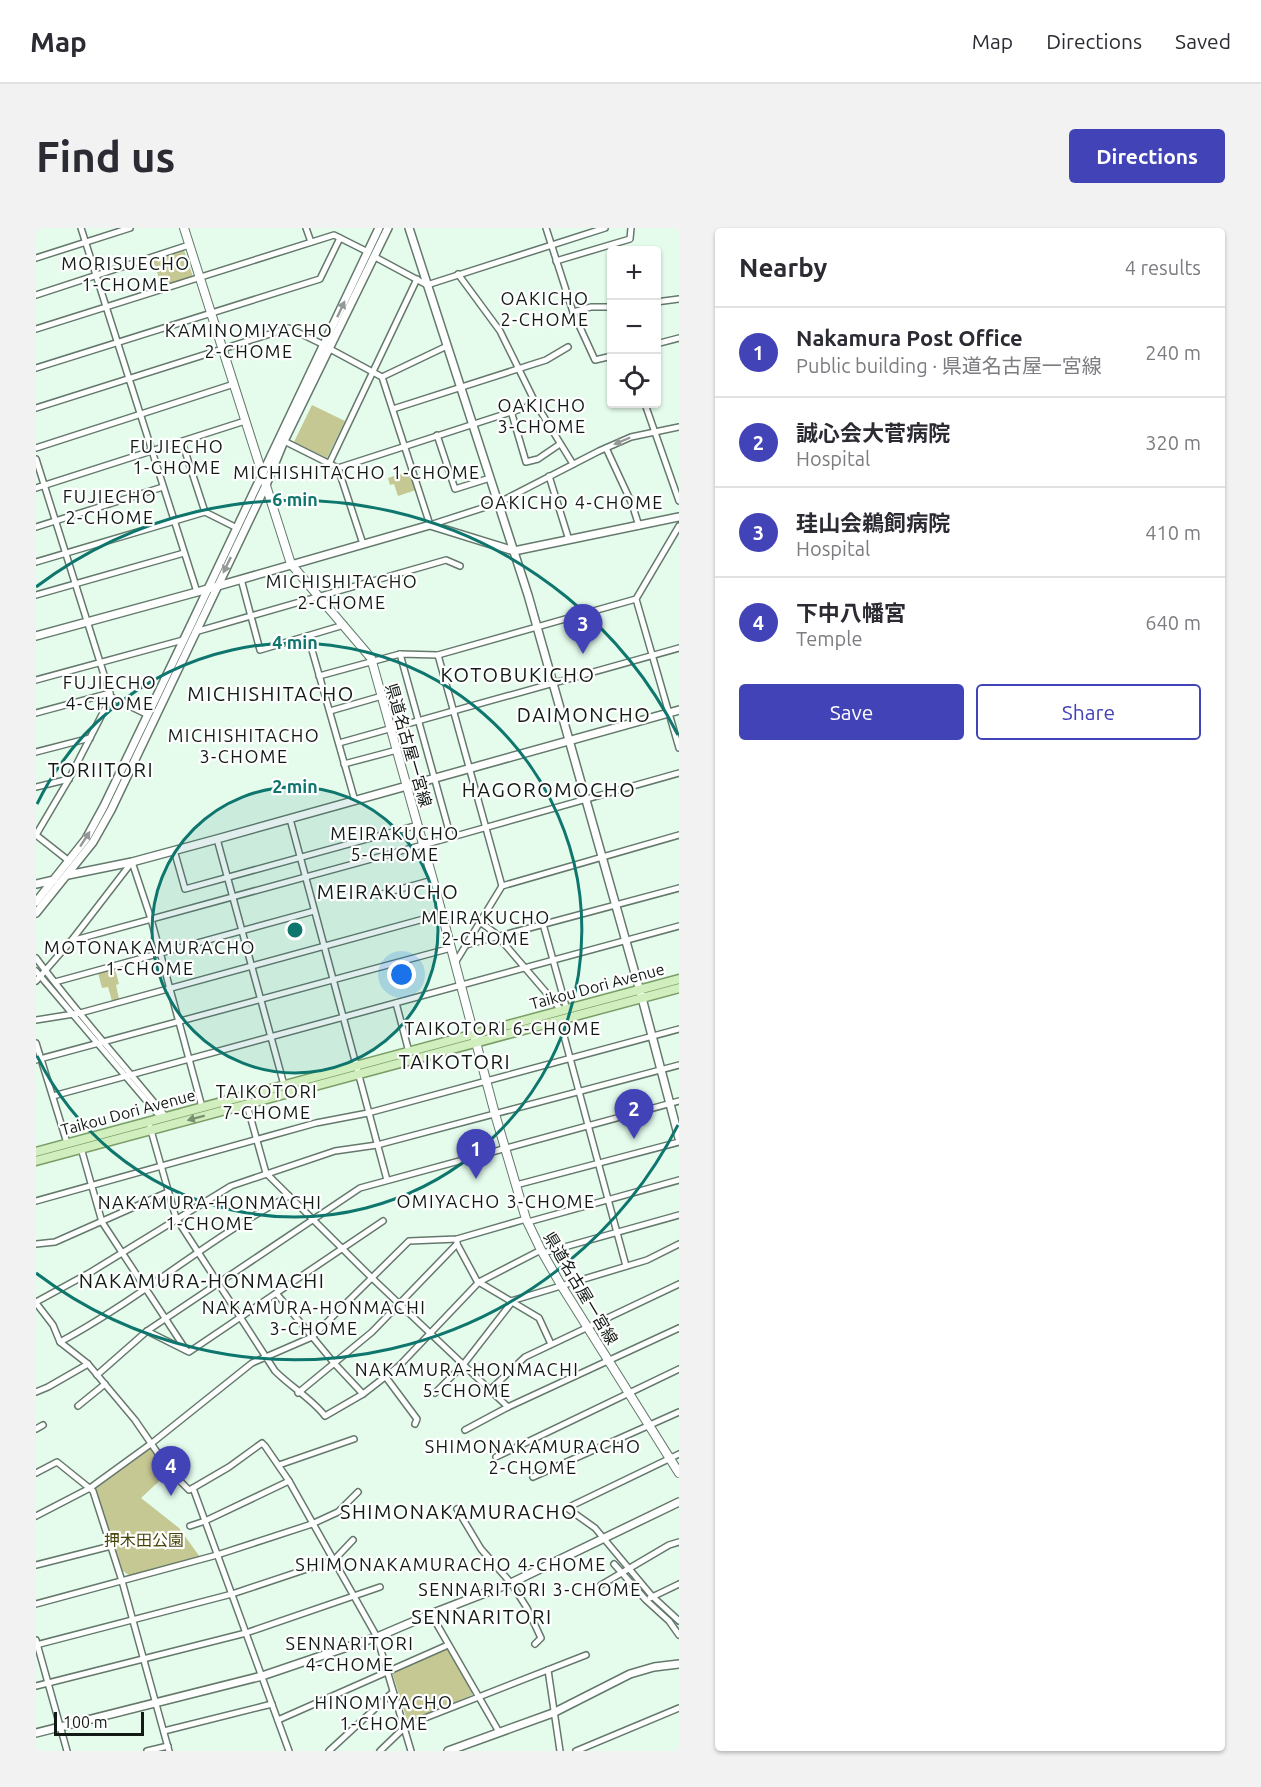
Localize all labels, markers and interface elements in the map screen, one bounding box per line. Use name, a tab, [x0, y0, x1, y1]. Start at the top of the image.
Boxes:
text: Map	[30, 26, 87, 57]
text: Map	[972, 29, 1013, 53]
text: Directions	[1046, 29, 1142, 53]
text: Saved	[1175, 29, 1231, 53]
button: Directions	[1069, 129, 1225, 183]
text: Find us	[36, 133, 175, 180]
map controls	[607, 246, 661, 408]
button: +	[607, 246, 661, 300]
district label: MORISUECHO 1-CHOME	[61, 253, 191, 294]
text: Nearby	[739, 253, 827, 282]
text: 4 results	[1125, 256, 1201, 279]
district label: OAKICHO 2-CHOME	[500, 288, 590, 329]
one-way arrow	[337, 300, 346, 317]
button: −	[607, 300, 661, 354]
district label: KAMINOMIYACHO 2-CHOME	[165, 320, 333, 361]
text: Nakamura Post Office	[796, 325, 1023, 350]
text: 1	[753, 341, 764, 364]
text: 240 m	[1145, 341, 1201, 364]
button: locate	[607, 354, 661, 408]
text: Public building · 県道名古屋一宮線	[796, 354, 1102, 377]
district label: OAKICHO 3-CHOME	[497, 395, 587, 436]
text: 誠心会大菅病院	[796, 420, 950, 445]
text: 2	[753, 431, 764, 454]
text: 320 m	[1145, 431, 1201, 454]
district label: FUJIECHO 1-CHOME	[130, 436, 224, 477]
one-way arrow	[613, 436, 631, 446]
text: Hospital	[796, 447, 870, 470]
district label: MICHISHITACHO 1-CHOME	[233, 462, 481, 482]
district label: FUJIECHO 2-CHOME	[63, 486, 157, 527]
text: 6 min	[272, 489, 318, 509]
district label: OAKICHO 4-CHOME	[480, 492, 664, 512]
text: 珪山会鵜飼病院	[796, 510, 950, 535]
text: 3	[753, 521, 764, 544]
text: 410 m	[1145, 521, 1201, 544]
text: Hospital	[796, 537, 870, 560]
one-way arrow	[223, 556, 232, 573]
district label: MICHISHITACHO 2-CHOME	[266, 571, 418, 612]
text: 下中八幡宮	[796, 600, 906, 625]
pin: 3	[564, 604, 602, 654]
text: 4	[753, 611, 764, 634]
text: 640 m	[1145, 611, 1201, 634]
text: Temple	[796, 627, 862, 650]
text: 4 min	[272, 632, 318, 652]
district label: KOTOBUKICHO	[441, 663, 595, 686]
district label: FUJIECHO 4-CHOME	[63, 672, 157, 713]
street label: 県道名古屋一宮線	[383, 681, 435, 809]
district label: MICHISHITACHO	[187, 682, 355, 705]
button: Save	[739, 684, 964, 740]
button: Share	[976, 684, 1201, 740]
district label: DAIMONCHO	[517, 703, 651, 726]
district label: MICHISHITACHO 3-CHOME	[168, 725, 320, 766]
district label: TORIITORI	[48, 758, 154, 781]
text: 2 min	[272, 776, 318, 796]
district label: HAGOROMOCHO	[462, 778, 636, 801]
district label: MEIRAKUCHO 5-CHOME	[330, 823, 460, 864]
one-way arrow	[79, 831, 90, 847]
district label: MEIRAKUCHO	[317, 880, 459, 903]
district label: MEIRAKUCHO 2-CHOME	[421, 907, 551, 948]
centre of rings	[285, 920, 305, 940]
district label: MOTONAKAMURACHO 1-CHOME	[44, 937, 256, 978]
street label: Taikou Dori Avenue	[528, 959, 666, 1013]
your location	[387, 960, 416, 989]
district label: TAIKOTORI 6-CHOME	[404, 1018, 602, 1038]
district label: TAIKOTORI	[399, 1050, 511, 1073]
district label: TAIKOTORI 7-CHOME	[216, 1081, 318, 1122]
street label: Taikou Dori Avenue	[59, 1085, 197, 1139]
pin: 2	[614, 1090, 654, 1139]
one-way arrow	[187, 1114, 205, 1123]
pin: 1	[456, 1130, 496, 1179]
district label: OMIYACHO 3-CHOME	[396, 1191, 596, 1211]
district label: NAKAMURA-HONMACHI 1-CHOME	[98, 1192, 322, 1233]
street label: 県道名古屋一宮線	[540, 1228, 622, 1348]
district label: NAKAMURA-HONMACHI	[79, 1269, 325, 1292]
district label: NAKAMURA-HONMACHI 3-CHOME	[202, 1297, 426, 1338]
district label: NAKAMURA-HONMACHI 5-CHOME	[355, 1359, 579, 1400]
district label: SHIMONAKAMURACHO 2-CHOME	[425, 1436, 641, 1477]
pin: 4	[152, 1446, 190, 1496]
district label: SHIMONAKAMURACHO	[340, 1500, 578, 1523]
park label: 押木田公園	[104, 1531, 184, 1549]
district label: SHIMONAKAMURACHO 4-CHOME	[295, 1554, 607, 1574]
district label: SENNARITORI 3-CHOME	[418, 1579, 642, 1599]
district label: SENNARITORI	[411, 1605, 553, 1628]
district label: SENNARITORI 4-CHOME	[286, 1633, 414, 1674]
district label: HINOMIYACHO 1-CHOME	[315, 1692, 453, 1733]
scale bar	[54, 1709, 144, 1736]
text: 100 m	[63, 1713, 108, 1731]

